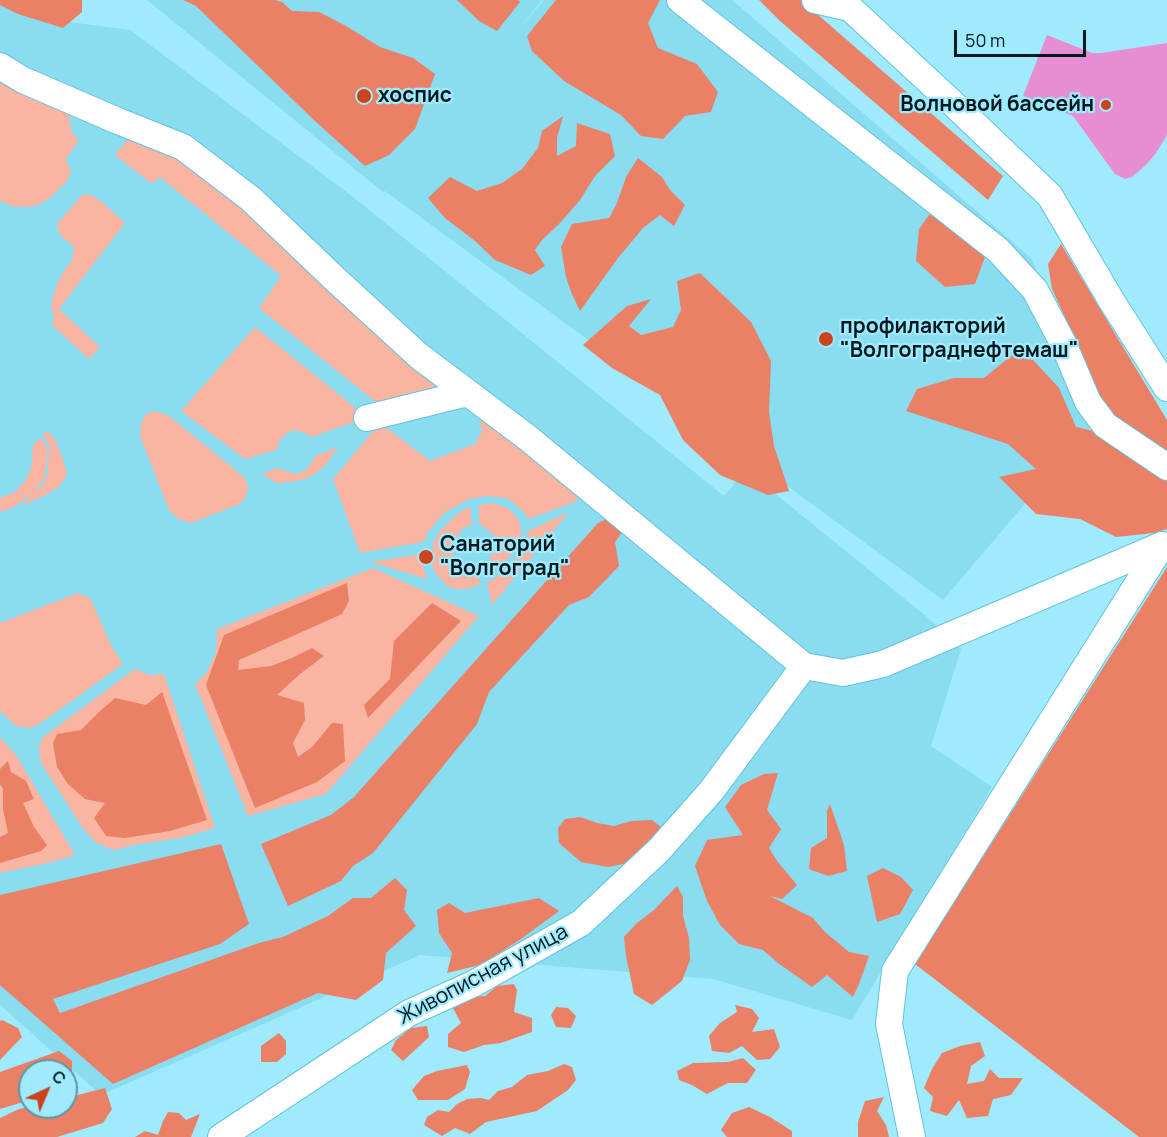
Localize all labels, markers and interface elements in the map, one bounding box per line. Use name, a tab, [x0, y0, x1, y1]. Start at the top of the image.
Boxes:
scale bar	[957, 18, 1089, 56]
text: 50 m	[965, 28, 1005, 52]
place label: хоспис	[378, 83, 452, 109]
marker: хоспис	[355, 87, 373, 105]
place label: Волновой бассейн	[900, 92, 1094, 118]
marker: Волновой бассейн	[1099, 98, 1113, 112]
place label: профилакторий "Волгограднефтемаш"	[840, 314, 1079, 364]
marker: профилакторий "Волгограднефтемаш"	[817, 330, 835, 348]
place label: Санаторий "Волгоград"	[440, 532, 570, 582]
marker: Санаторий "Волгоград"	[417, 548, 435, 566]
street label: Живописная улица	[394, 919, 572, 1031]
north arrow	[18, 1059, 78, 1119]
text: С	[47, 1065, 71, 1090]

